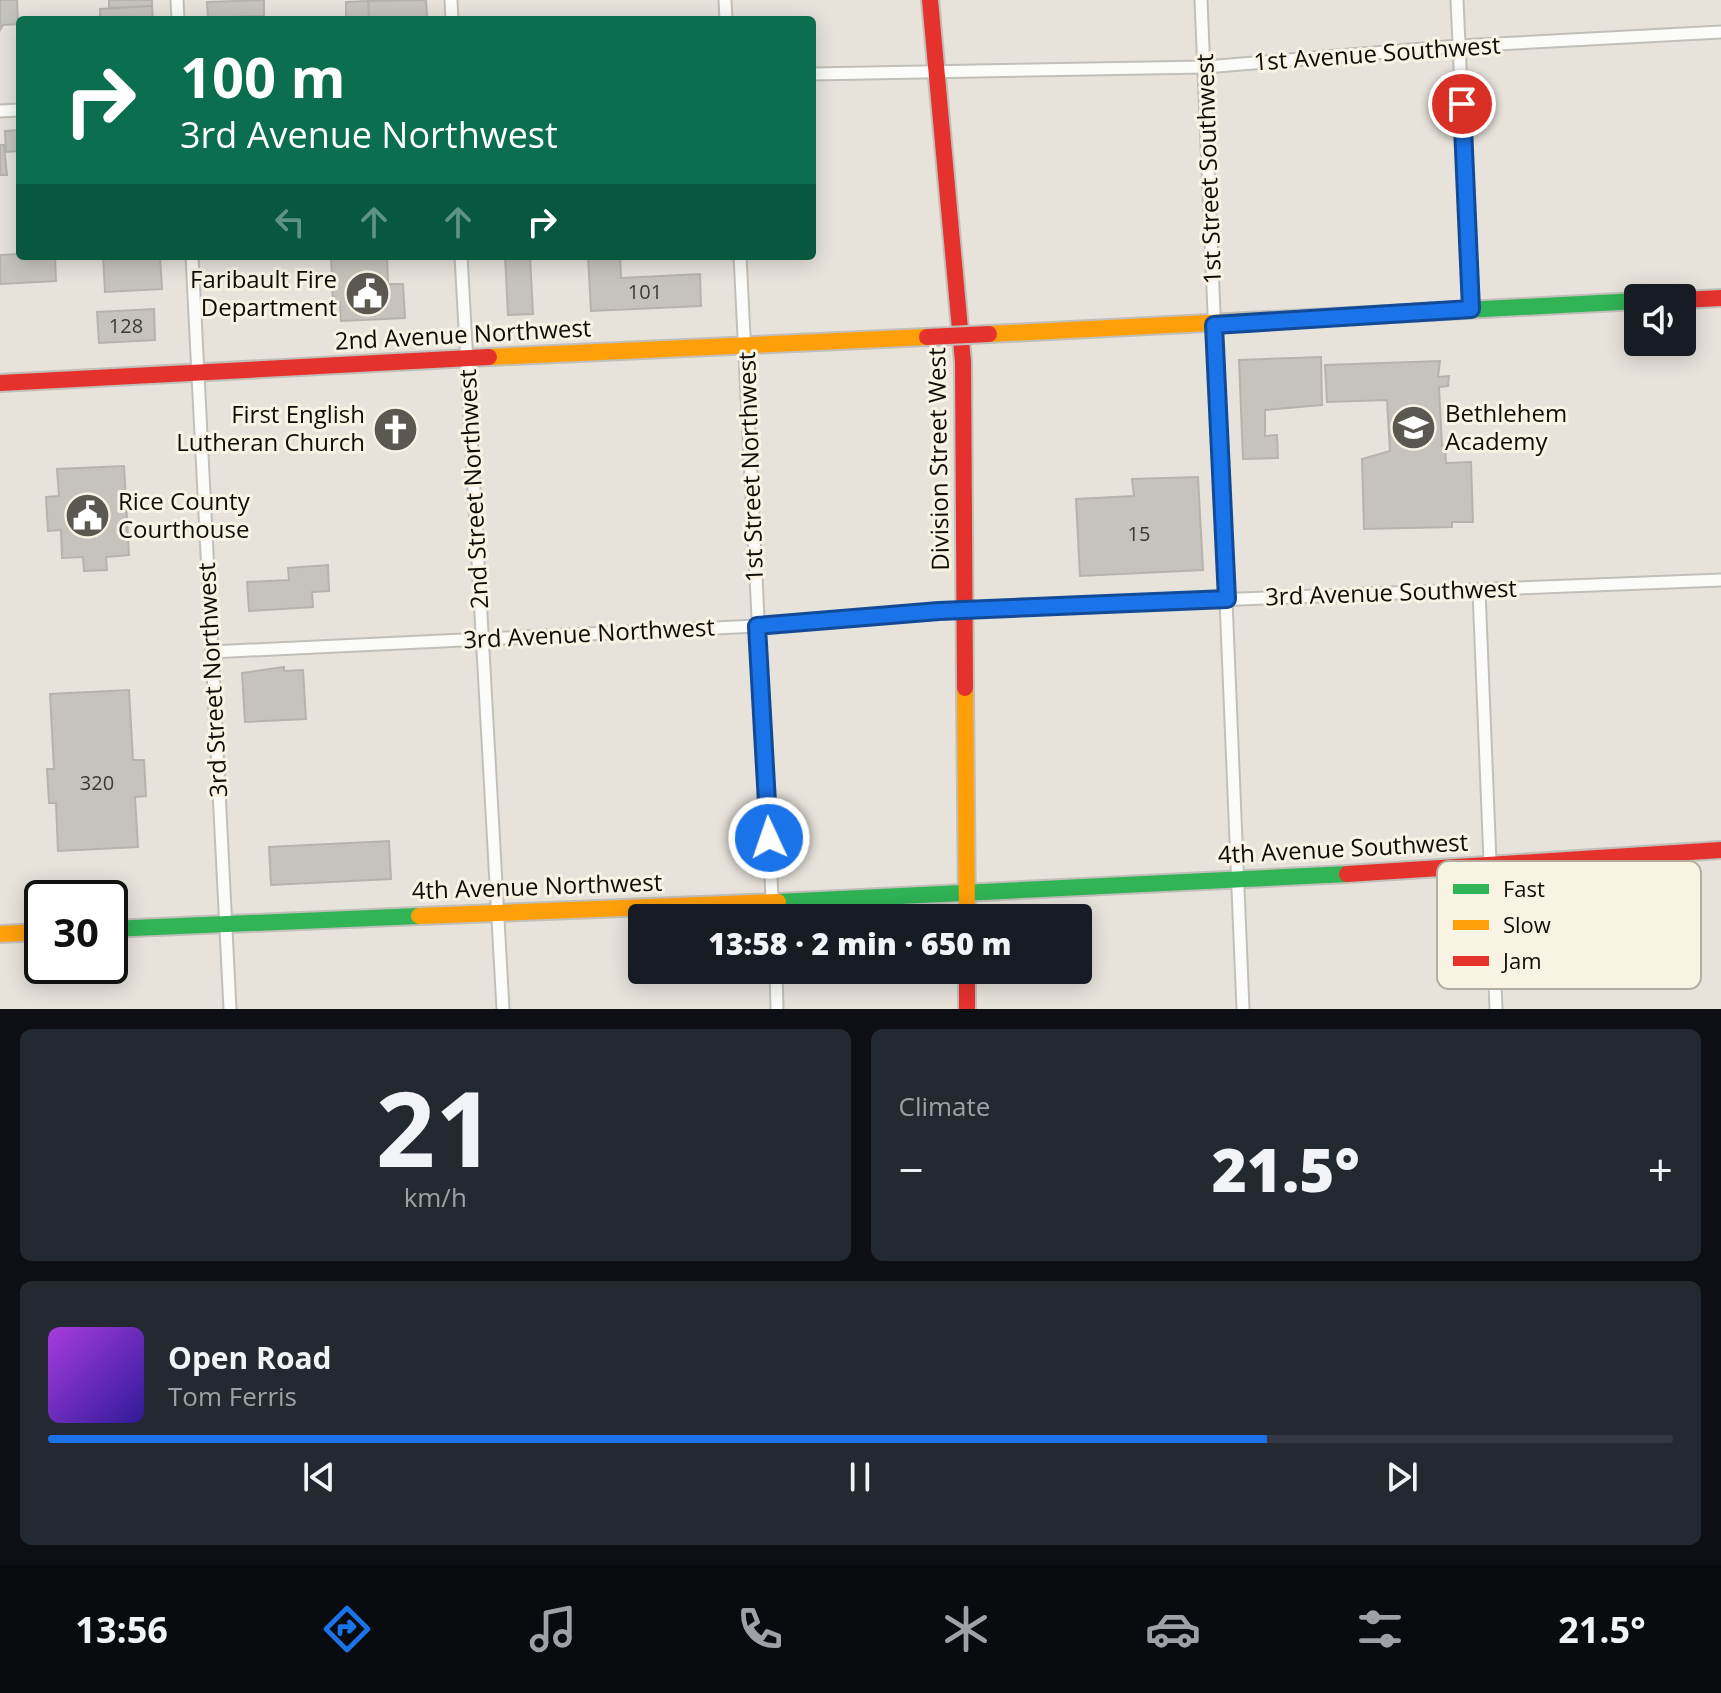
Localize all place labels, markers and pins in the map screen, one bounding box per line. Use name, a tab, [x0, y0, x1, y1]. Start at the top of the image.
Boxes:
pin	[1428, 70, 1496, 138]
place label: Faribault Fire Department	[190, 262, 337, 323]
public building icon: Faribault Fire Department	[344, 270, 392, 318]
place label: Bethlehem Academy	[1445, 396, 1567, 457]
place label: First English Lutheran Church	[176, 397, 365, 458]
school or university icon: Bethlehem Academy	[1390, 404, 1438, 452]
church icon: First English Lutheran Church	[372, 405, 420, 453]
place label: Rice County Courthouse	[118, 484, 251, 545]
public building icon: Rice County Courthouse	[63, 492, 111, 540]

